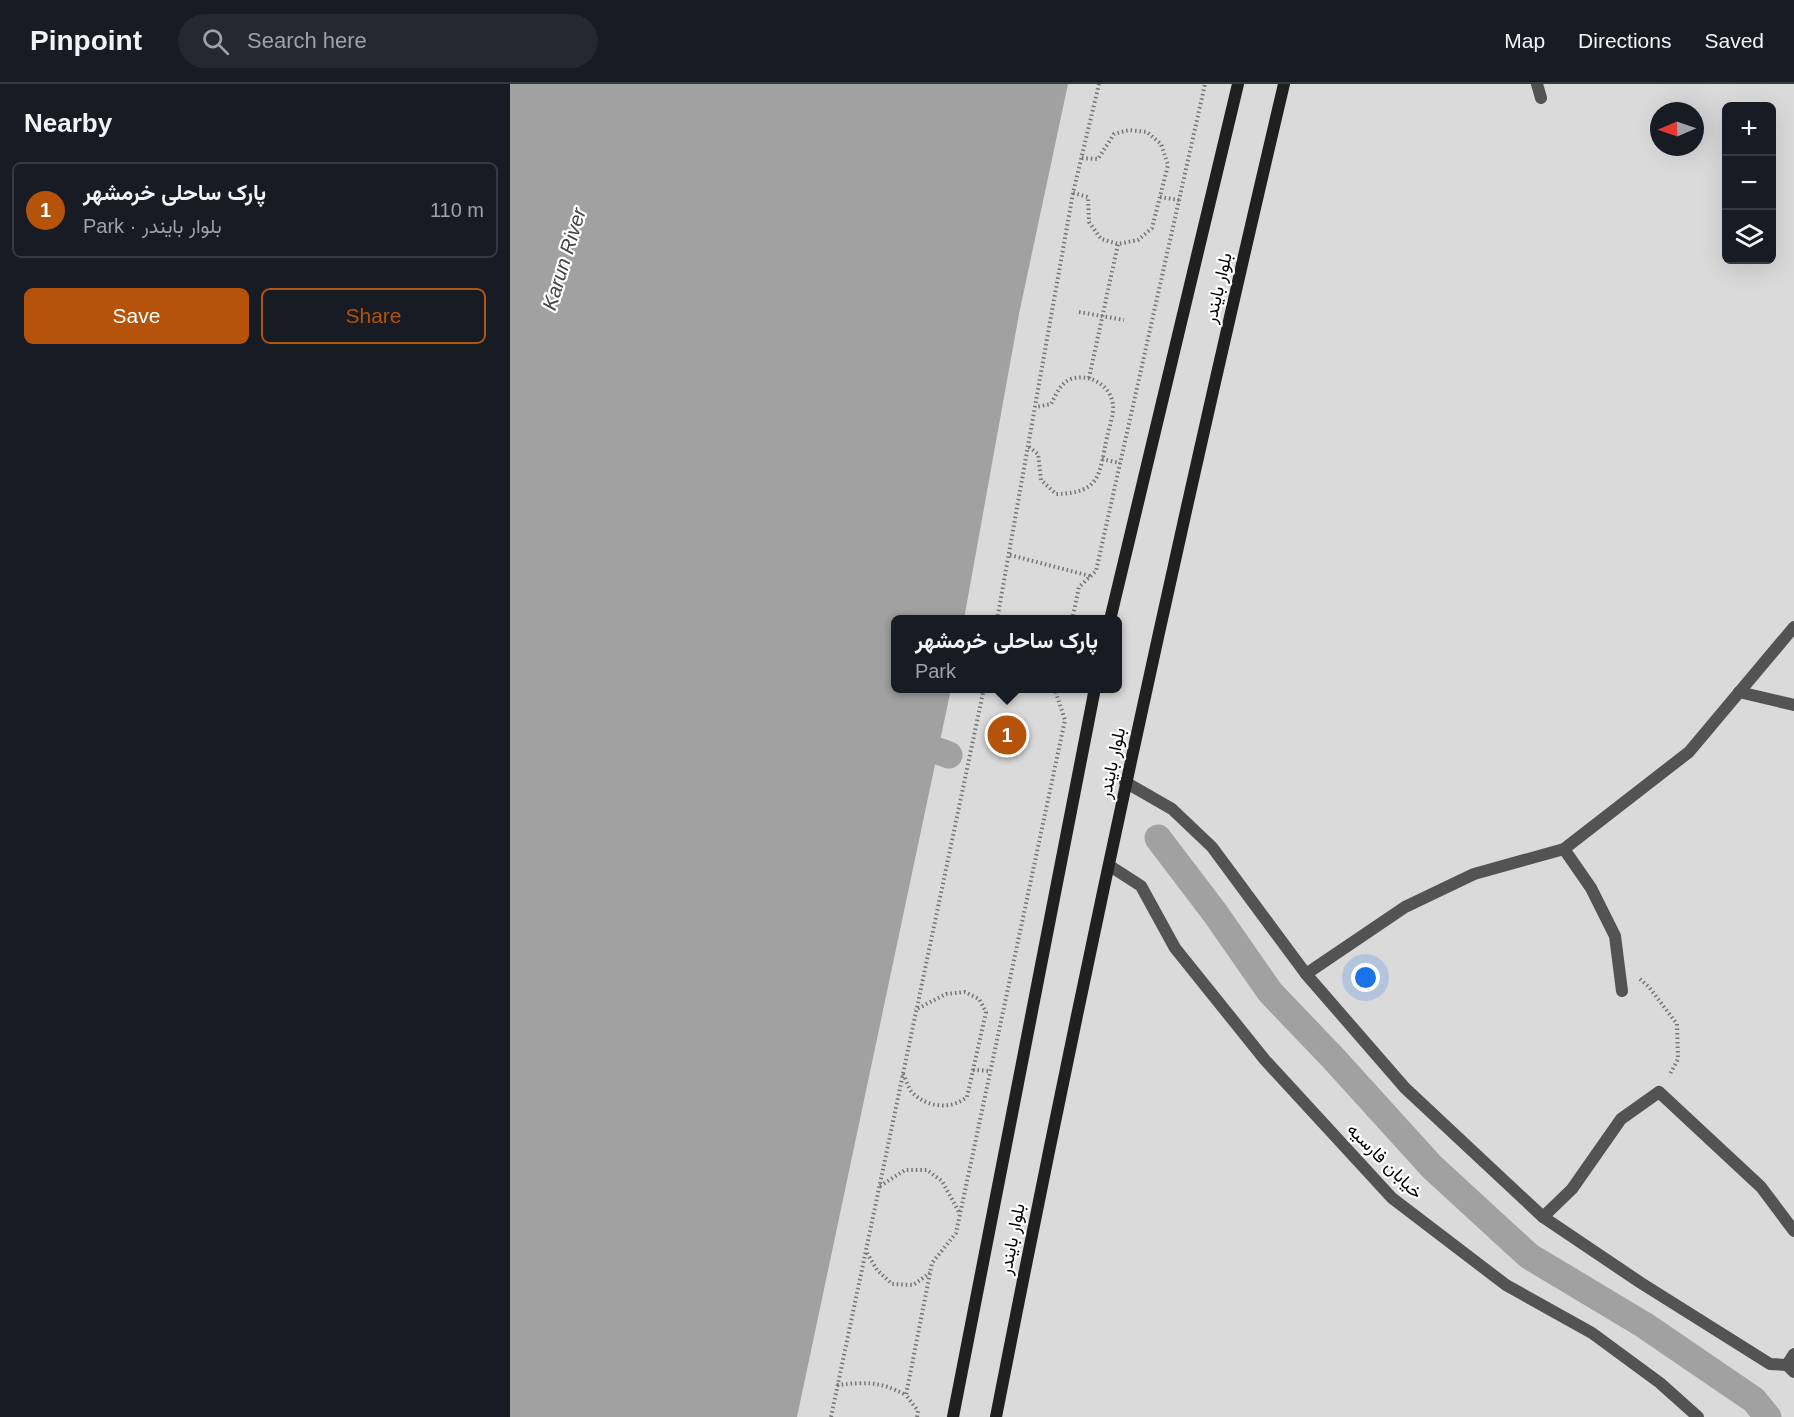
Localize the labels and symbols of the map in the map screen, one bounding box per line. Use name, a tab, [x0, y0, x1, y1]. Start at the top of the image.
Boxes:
north arrow	[1650, 102, 1704, 156]
water label: Karun River	[538, 204, 590, 313]
street label: بلوار بایندر	[1200, 251, 1237, 326]
pin: 1	[988, 712, 1026, 758]
street label: بلوار بایندر	[1095, 726, 1130, 801]
your location	[1351, 963, 1380, 992]
street label: خیابان فارسیه	[1342, 1119, 1427, 1204]
street label: بلوار بایندر	[995, 1202, 1030, 1277]

